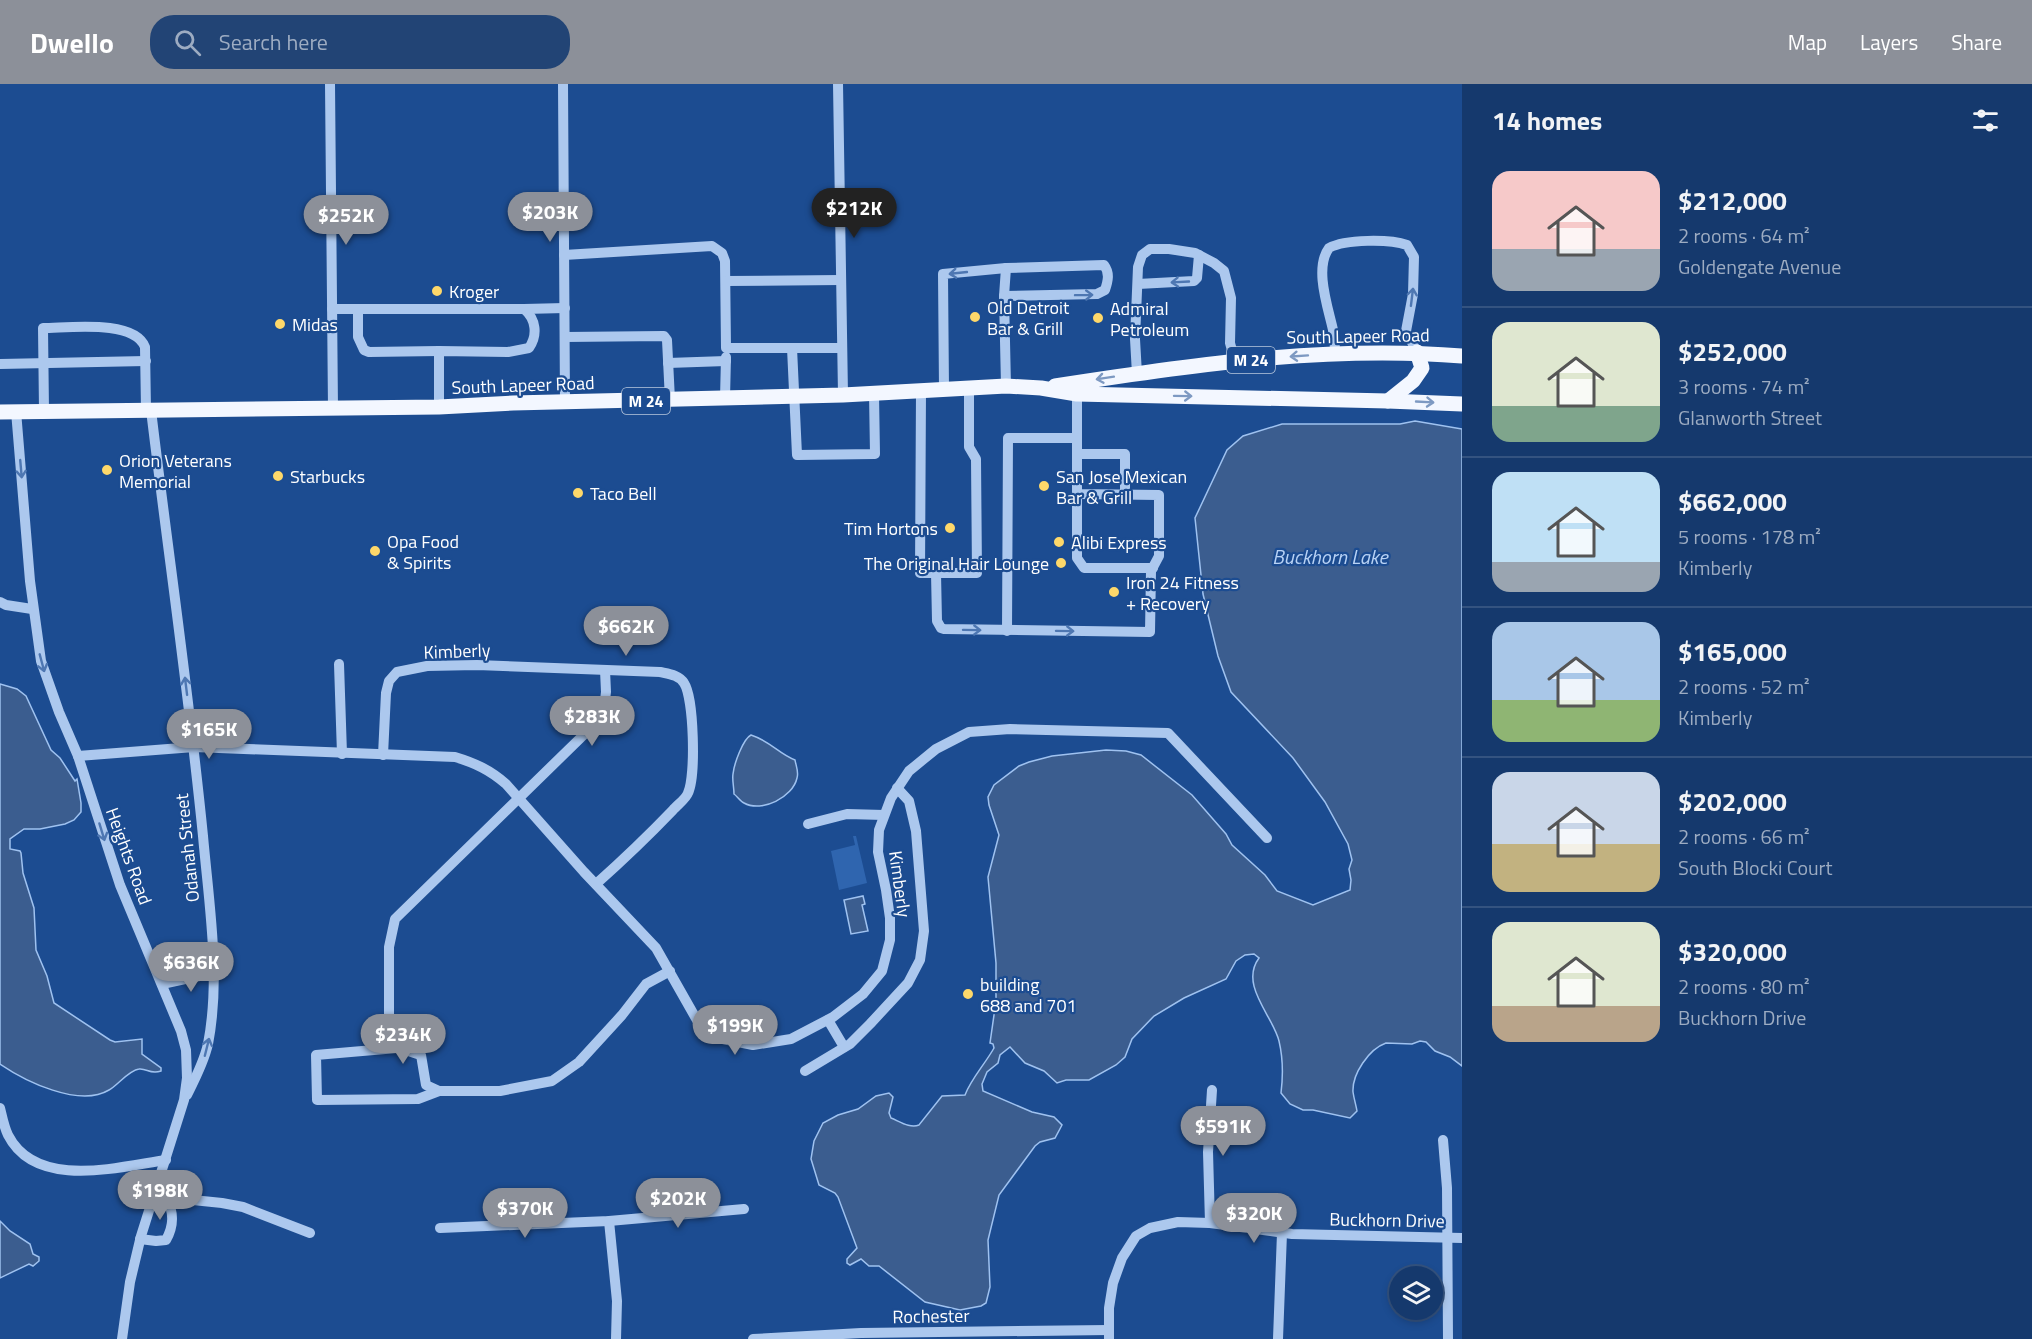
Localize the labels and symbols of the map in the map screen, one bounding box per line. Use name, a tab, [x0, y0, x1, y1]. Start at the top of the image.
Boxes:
pin: $212K	[812, 188, 896, 239]
pin: $203K	[508, 192, 592, 243]
pin: $252K	[304, 195, 388, 246]
one-way arrow	[949, 268, 969, 279]
one-way arrow	[1170, 276, 1190, 288]
place label: Kroger	[449, 278, 499, 305]
marker: Kroger	[430, 284, 444, 298]
one-way arrow	[1406, 288, 1417, 308]
one-way arrow	[1073, 289, 1093, 301]
place label: Old Detroit Bar & Grill	[987, 294, 1070, 342]
place label: Admiral Petroleum	[1110, 295, 1189, 343]
marker: Old Detroit Bar & Grill	[968, 310, 982, 324]
place label: Midas	[292, 311, 338, 338]
marker: Admiral Petroleum	[1091, 311, 1105, 325]
marker: Midas	[273, 317, 287, 331]
street label: South Lapeer Road	[1286, 321, 1430, 351]
road number: M 24	[1227, 347, 1275, 373]
one-way arrow	[1289, 350, 1309, 361]
street label: South Lapeer Road	[451, 369, 595, 401]
one-way arrow	[1096, 373, 1116, 384]
road number: M 24	[622, 388, 670, 414]
one-way arrow	[1172, 390, 1192, 402]
one-way arrow	[1415, 397, 1435, 408]
place label: Orion Veterans Memorial	[119, 447, 232, 495]
one-way arrow	[16, 459, 27, 479]
marker: Orion Veterans Memorial	[100, 463, 114, 477]
place label: Starbucks	[290, 463, 365, 490]
place label: San Jose Mexican Bar & Grill	[1056, 463, 1187, 511]
marker: Starbucks	[271, 469, 285, 483]
marker: San Jose Mexican Bar & Grill	[1037, 479, 1051, 493]
place label: Taco Bell	[590, 480, 657, 507]
marker: Taco Bell	[571, 486, 585, 500]
place label: Tim Hortons	[844, 515, 938, 542]
marker: Tim Hortons	[943, 521, 957, 535]
place label: Opa Food & Spirits	[387, 528, 459, 576]
place label: Alibi Express	[1071, 529, 1167, 556]
marker: Alibi Express	[1052, 535, 1066, 549]
water label: Buckhorn Lake	[1272, 541, 1389, 572]
marker: Opa Food & Spirits	[368, 544, 382, 558]
place label: The Original Hair Lounge	[864, 550, 1049, 577]
marker: The Original Hair Lounge	[1054, 556, 1068, 570]
place label: Iron 24 Fitness + Recovery	[1126, 569, 1239, 617]
marker: Iron 24 Fitness + Recovery	[1107, 585, 1121, 599]
pin: $662K	[584, 606, 668, 657]
one-way arrow	[961, 624, 981, 635]
one-way arrow	[1055, 625, 1075, 637]
street label: Kimberly	[423, 636, 491, 666]
one-way arrow	[37, 653, 48, 672]
one-way arrow	[180, 676, 191, 696]
pin: $283K	[550, 696, 634, 747]
pin: $165K	[167, 709, 251, 760]
street label: Odanah Street	[168, 792, 206, 904]
street label: Heights Road	[99, 804, 159, 908]
one-way arrow	[97, 822, 108, 841]
street label: Kimberly	[882, 849, 918, 919]
pin: $636K	[149, 942, 233, 993]
place label: building 688 and 701	[980, 971, 1077, 1019]
marker: building 688 and 701	[961, 987, 975, 1001]
pin: $199K	[693, 1005, 777, 1056]
pin: $234K	[361, 1014, 445, 1065]
one-way arrow	[201, 1037, 213, 1056]
pin: $591K	[1181, 1106, 1265, 1157]
pin: $198K	[118, 1170, 202, 1221]
pin: $202K	[636, 1178, 720, 1229]
pin: $370K	[483, 1188, 567, 1239]
pin: $320K	[1212, 1193, 1296, 1244]
street label: Buckhorn Drive	[1329, 1205, 1445, 1235]
street label: Rochester	[892, 1302, 970, 1330]

